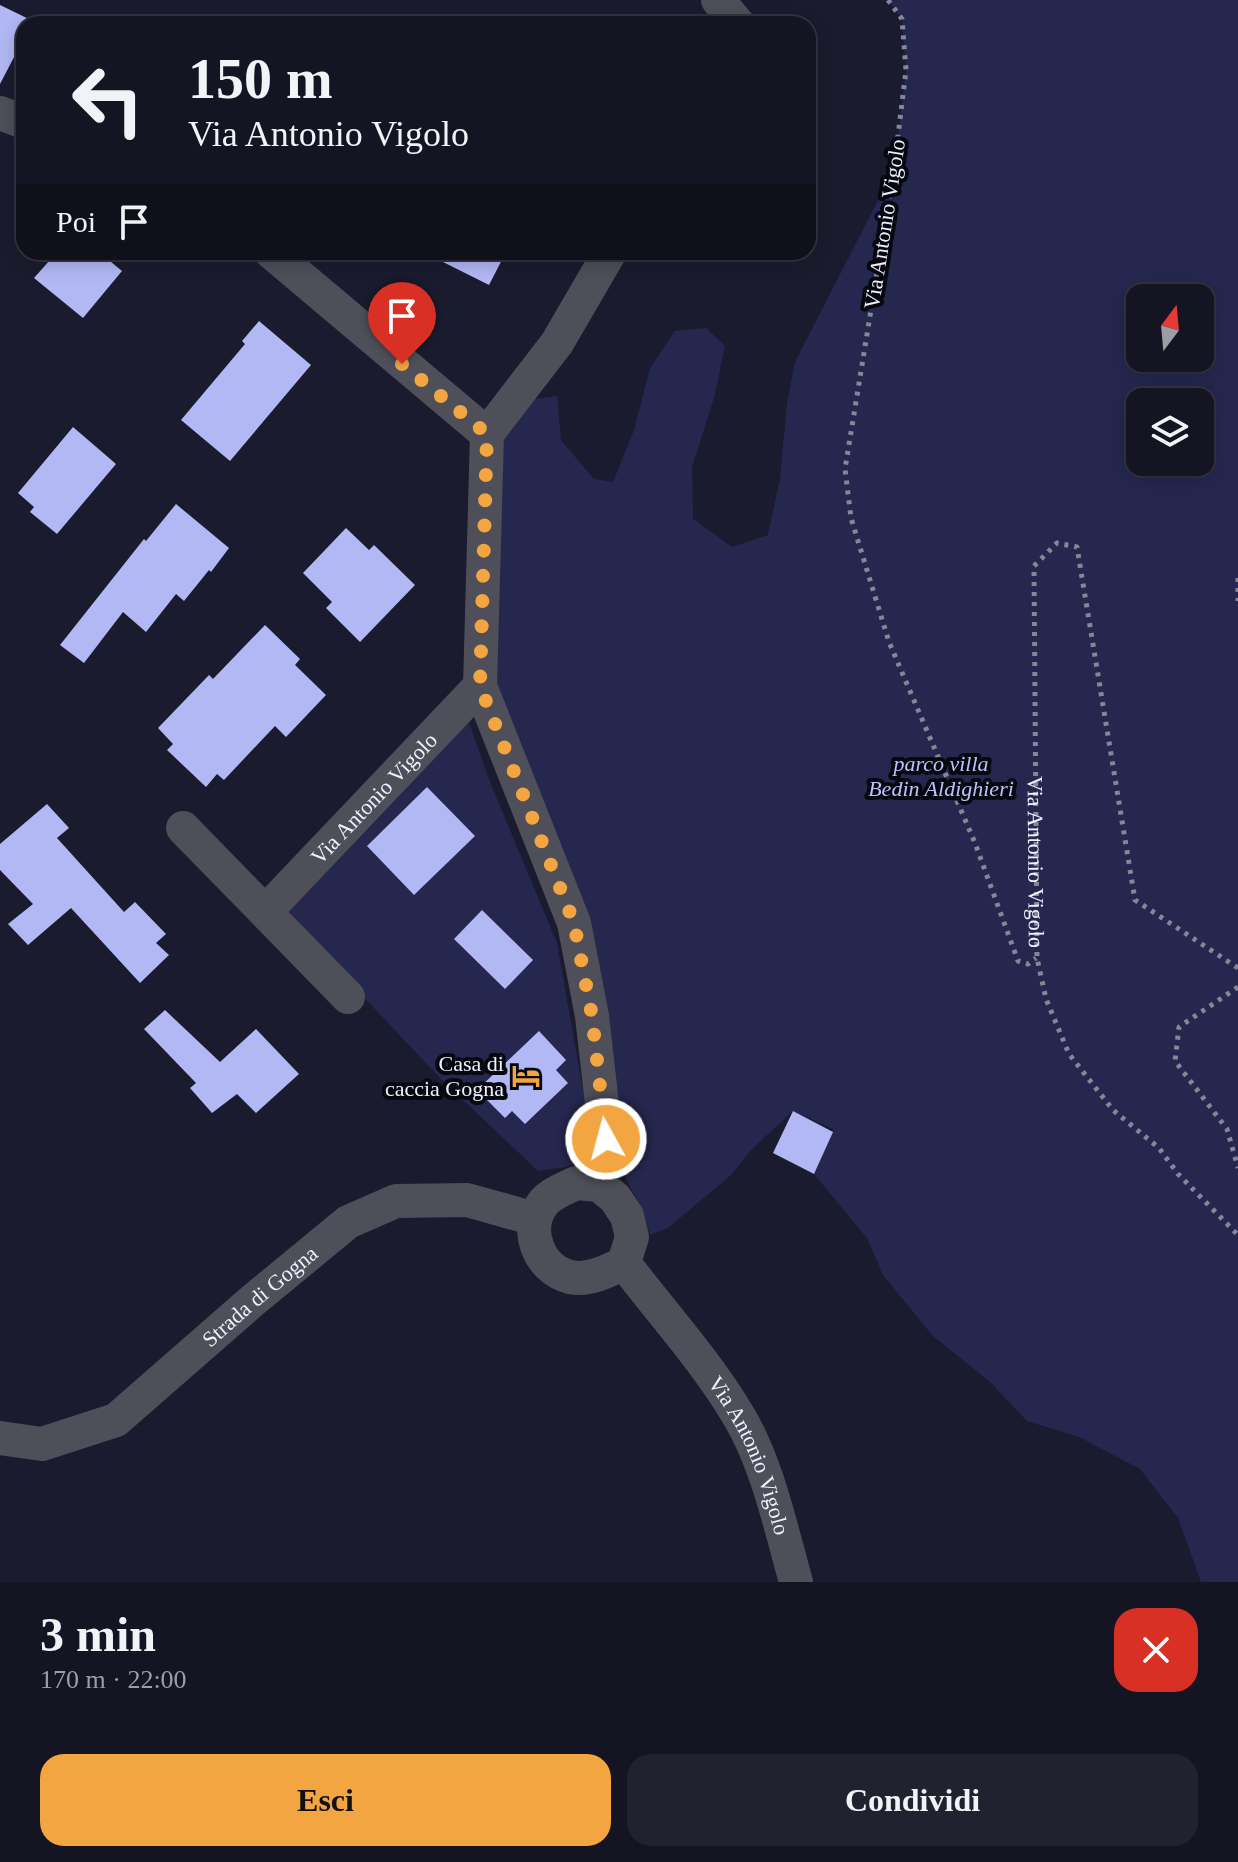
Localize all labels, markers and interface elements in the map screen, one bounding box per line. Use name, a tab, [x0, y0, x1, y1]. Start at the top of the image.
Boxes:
icon: left	[56, 48, 160, 152]
text: 150 m	[188, 48, 333, 110]
text: Via Antonio Vigolo	[188, 114, 469, 154]
street label: Via Antonio Vigolo	[859, 137, 910, 311]
icon: arrive	[112, 200, 156, 244]
text: Poi	[56, 205, 96, 238]
pin	[368, 282, 436, 364]
north arrow	[1126, 284, 1214, 372]
map controls	[1126, 284, 1214, 476]
icon: arrive	[380, 294, 424, 338]
button: layers	[1126, 388, 1214, 476]
street label: Via Antonio Vigolo	[306, 727, 442, 869]
park label: parco villa Bedin Aldighieri	[868, 751, 1014, 801]
street label: Via Antonio Vigolo	[1023, 776, 1049, 948]
place label: Casa di caccia Gogna	[385, 1051, 504, 1101]
hotel icon: Casa di caccia Gogna	[511, 1061, 541, 1091]
position arrow	[564, 1097, 648, 1181]
street label: Strada di Gogna	[197, 1240, 323, 1352]
street label: Via Antonio Vigolo	[703, 1371, 795, 1538]
text: 3 min	[40, 1608, 156, 1661]
button: close	[1114, 1608, 1198, 1692]
text: 170 m · 22:00	[40, 1665, 187, 1694]
button: Esci	[40, 1754, 611, 1846]
button: Condividi	[627, 1754, 1198, 1846]

